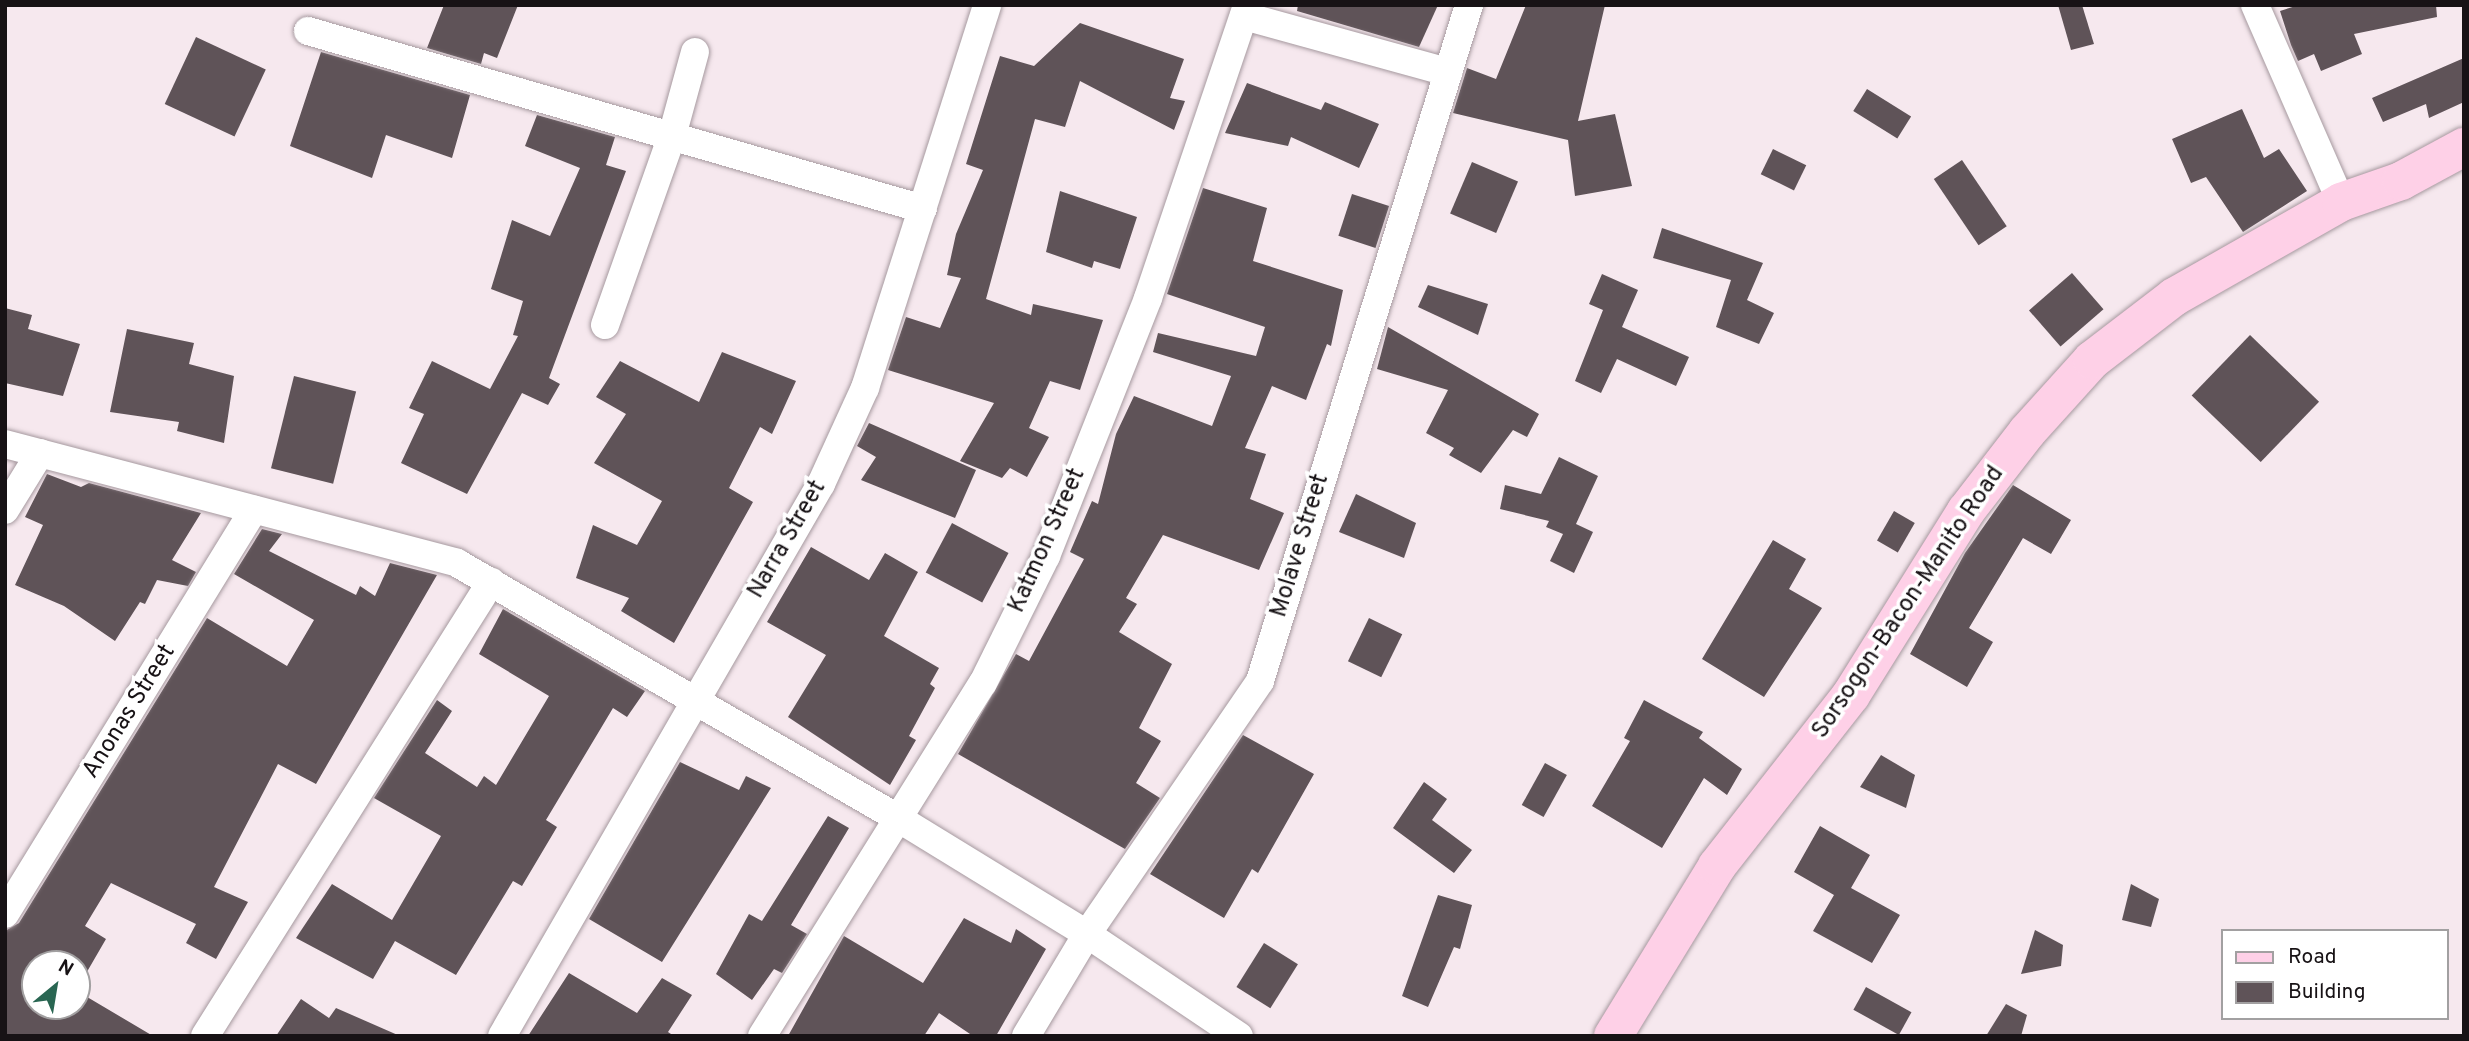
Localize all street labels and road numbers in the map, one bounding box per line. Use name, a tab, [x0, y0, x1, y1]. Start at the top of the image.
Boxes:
street label: Sorsogon-Bacon-Manito Road	[1807, 461, 2011, 745]
street label: Katmon Street	[1003, 464, 1093, 618]
street label: Molave Street	[1266, 471, 1336, 621]
street label: Narra Street	[743, 476, 833, 604]
street label: Anonas Street	[77, 640, 183, 784]

